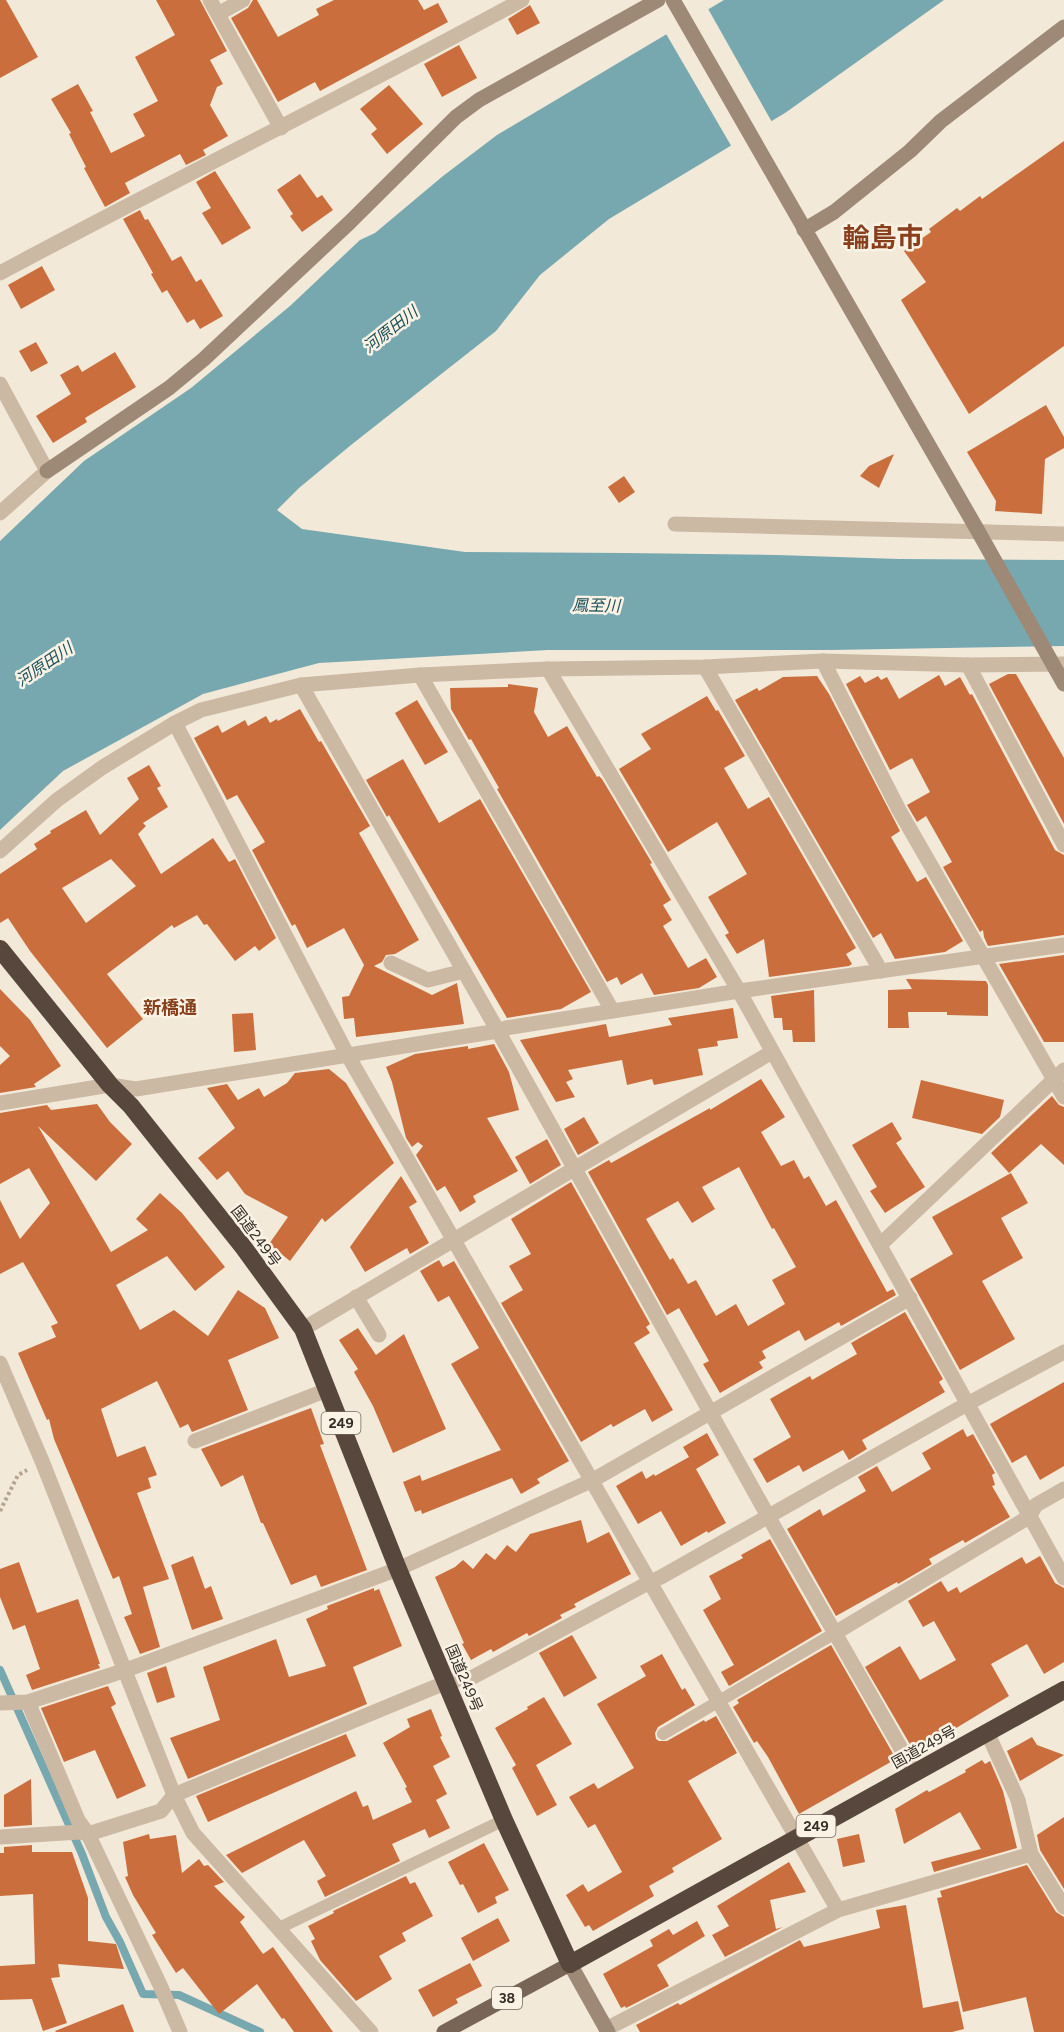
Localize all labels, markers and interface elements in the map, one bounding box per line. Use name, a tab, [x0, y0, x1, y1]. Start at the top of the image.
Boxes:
district label: 輪島市	[843, 221, 924, 254]
water label: 河原田川	[359, 301, 423, 357]
water label: 鳳至川	[572, 596, 622, 615]
water label: 河原田川	[12, 638, 78, 690]
district label: 新橋通	[143, 997, 197, 1019]
street label: 国道249号	[227, 1202, 285, 1270]
road number: 249	[322, 1412, 360, 1434]
street label: 国道249号	[442, 1642, 486, 1714]
street label: 国道249号	[888, 1722, 960, 1772]
road number: 249	[796, 1815, 836, 1837]
road number: 38	[492, 1987, 522, 2009]

